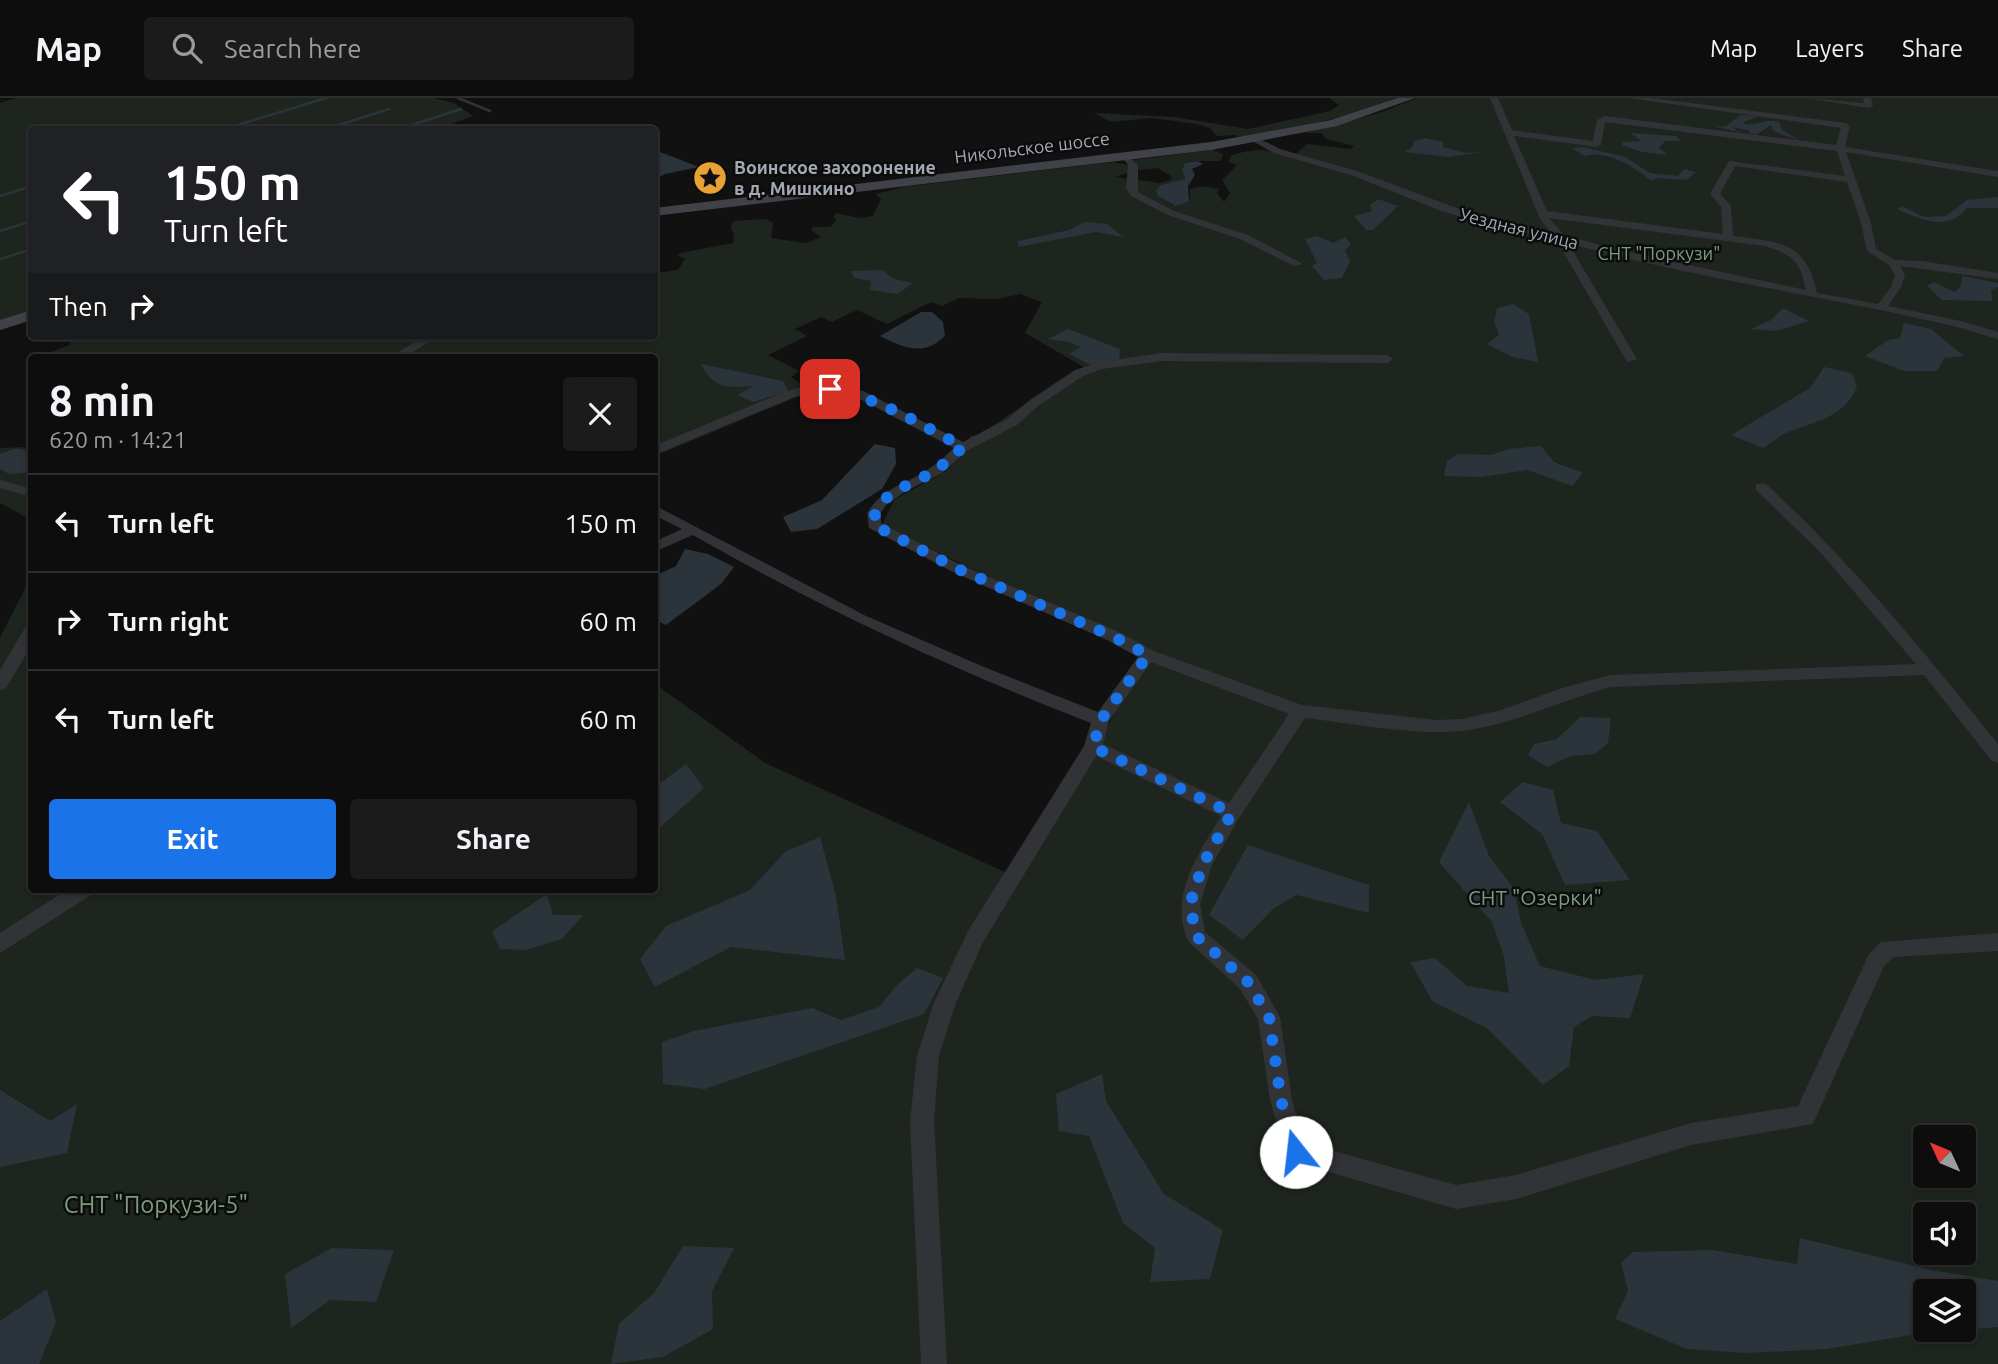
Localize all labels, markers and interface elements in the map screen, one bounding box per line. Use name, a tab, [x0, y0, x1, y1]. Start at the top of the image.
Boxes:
search box	[144, 17, 634, 80]
icon: search	[168, 29, 206, 67]
text: Map	[35, 30, 102, 67]
text: Search here	[224, 34, 362, 63]
text: Map	[1710, 35, 1757, 62]
text: Layers	[1795, 35, 1864, 62]
text: Share	[1902, 35, 1963, 62]
street label: Никольское шоссе	[953, 128, 1111, 166]
icon: left	[49, 154, 140, 245]
text: 150 m	[164, 154, 301, 209]
place label: Воинское захоронение в д. Мишкино	[734, 157, 936, 198]
place icon: Воинское захоронение в д. Мишкино	[691, 159, 729, 197]
street label: Уездная улица	[1458, 204, 1581, 252]
text: Turn left	[164, 212, 288, 248]
park label: СНТ "Поркузи"	[1598, 243, 1720, 263]
icon: right	[122, 287, 160, 325]
text: Then	[49, 292, 108, 321]
pin	[800, 359, 860, 419]
icon: arrive	[811, 370, 849, 408]
text: 8 min	[49, 377, 155, 424]
button: close	[563, 377, 637, 451]
text: 620 m · 14:21	[49, 427, 187, 452]
icon: left	[49, 504, 87, 542]
text: Turn left	[108, 509, 214, 538]
text: 150 m	[565, 509, 637, 538]
icon: right	[49, 602, 87, 640]
text: Turn right	[108, 607, 229, 636]
text: 60 m	[579, 607, 637, 636]
icon: left	[49, 700, 87, 738]
text: Turn left	[108, 705, 214, 734]
text: 60 m	[579, 705, 637, 734]
button: Exit	[49, 799, 336, 879]
button: Share	[350, 799, 637, 879]
park label: СНТ "Озерки"	[1468, 885, 1602, 909]
position arrow	[1259, 1115, 1333, 1189]
north arrow	[1913, 1125, 1976, 1188]
map controls	[1913, 1125, 1976, 1342]
park label: СНТ "Поркузи-5"	[64, 1191, 248, 1218]
button: sound	[1913, 1202, 1976, 1265]
button: layers	[1913, 1279, 1976, 1342]

